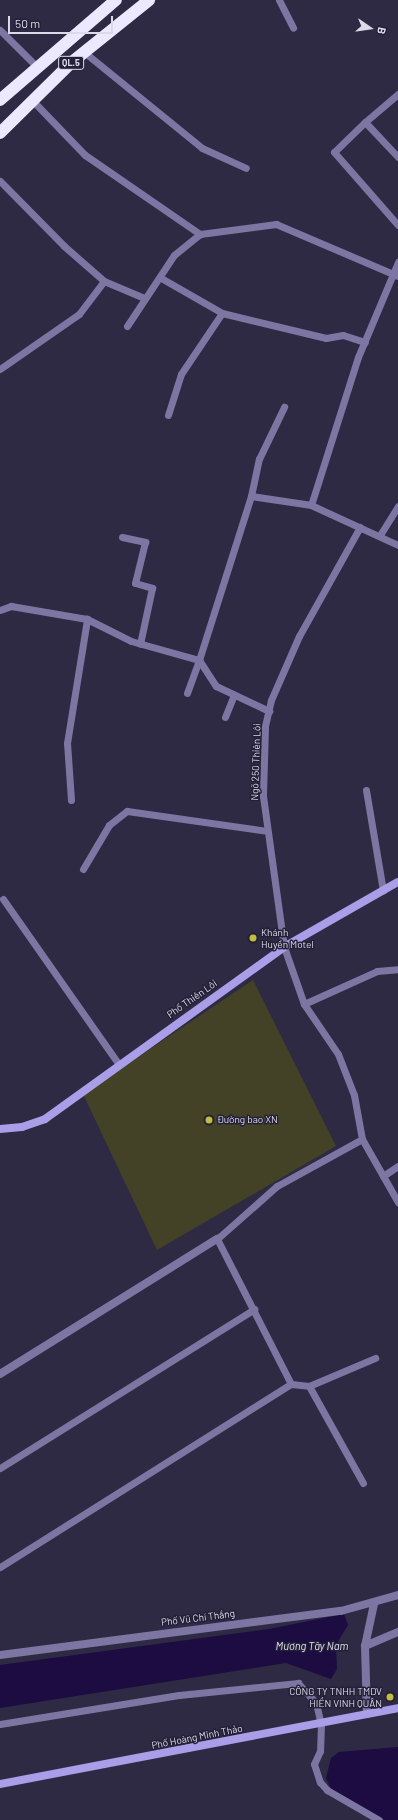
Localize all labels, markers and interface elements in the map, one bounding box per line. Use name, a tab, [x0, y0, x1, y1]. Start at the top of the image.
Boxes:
scale bar	[10, 8, 115, 34]
north arrow	[350, 8, 390, 48]
text: 50 m	[15, 16, 40, 30]
text: B	[375, 26, 389, 36]
road number: QL.5	[58, 56, 84, 70]
street label: Ngõ 250 Thiên Lôi	[249, 723, 263, 801]
place label: Khánh Huyền Motel	[261, 926, 314, 950]
marker: Khánh Huyền Motel	[248, 933, 258, 943]
street label: Phố Thiên Lôi	[165, 977, 219, 1021]
place label: Đường bao XN	[217, 1114, 278, 1126]
marker: Đường bao XN	[204, 1115, 214, 1125]
street label: Phố Vũ Chí Thắng	[160, 1608, 236, 1628]
water label: Mương Tây Nam	[276, 1639, 348, 1653]
place label: CÔNG TY TNHH TMDV HIỀN VINH QUÂN	[289, 1685, 382, 1708]
marker: CÔNG TY TNHH TMDV HIỀN VINH QUÂN	[385, 1692, 395, 1702]
street label: Phố Hoàng Minh Thảo	[150, 1722, 244, 1752]

